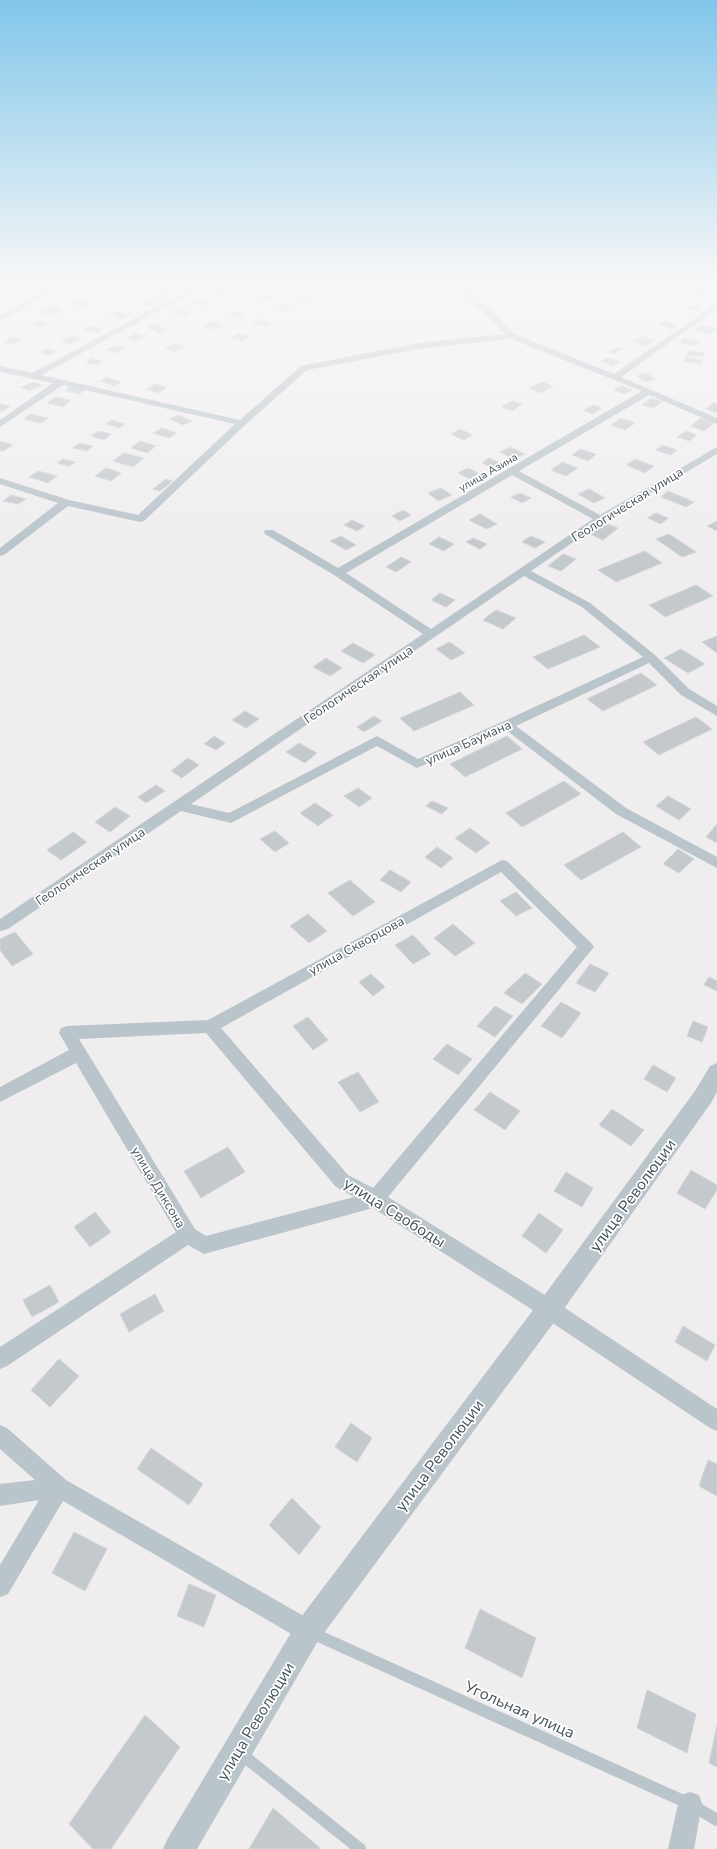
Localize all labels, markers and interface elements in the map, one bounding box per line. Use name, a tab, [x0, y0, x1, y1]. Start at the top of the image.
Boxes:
street label: улица Азина	[456, 449, 521, 495]
street label: Геологическая улица	[568, 463, 687, 547]
street label: Геологическая улица	[300, 641, 417, 728]
street label: улица Баумана	[423, 716, 514, 770]
street label: Геологическая улица	[32, 823, 149, 910]
street label: улица Скворцова	[305, 912, 407, 980]
street label: улица Революции	[584, 1135, 681, 1257]
street label: улица Диксона	[127, 1143, 190, 1232]
street label: улица Свободы	[339, 1173, 450, 1253]
street label: улица Революции	[390, 1395, 489, 1516]
street label: улица Революции	[212, 1658, 300, 1785]
street label: Угольная улица	[460, 1675, 578, 1744]

